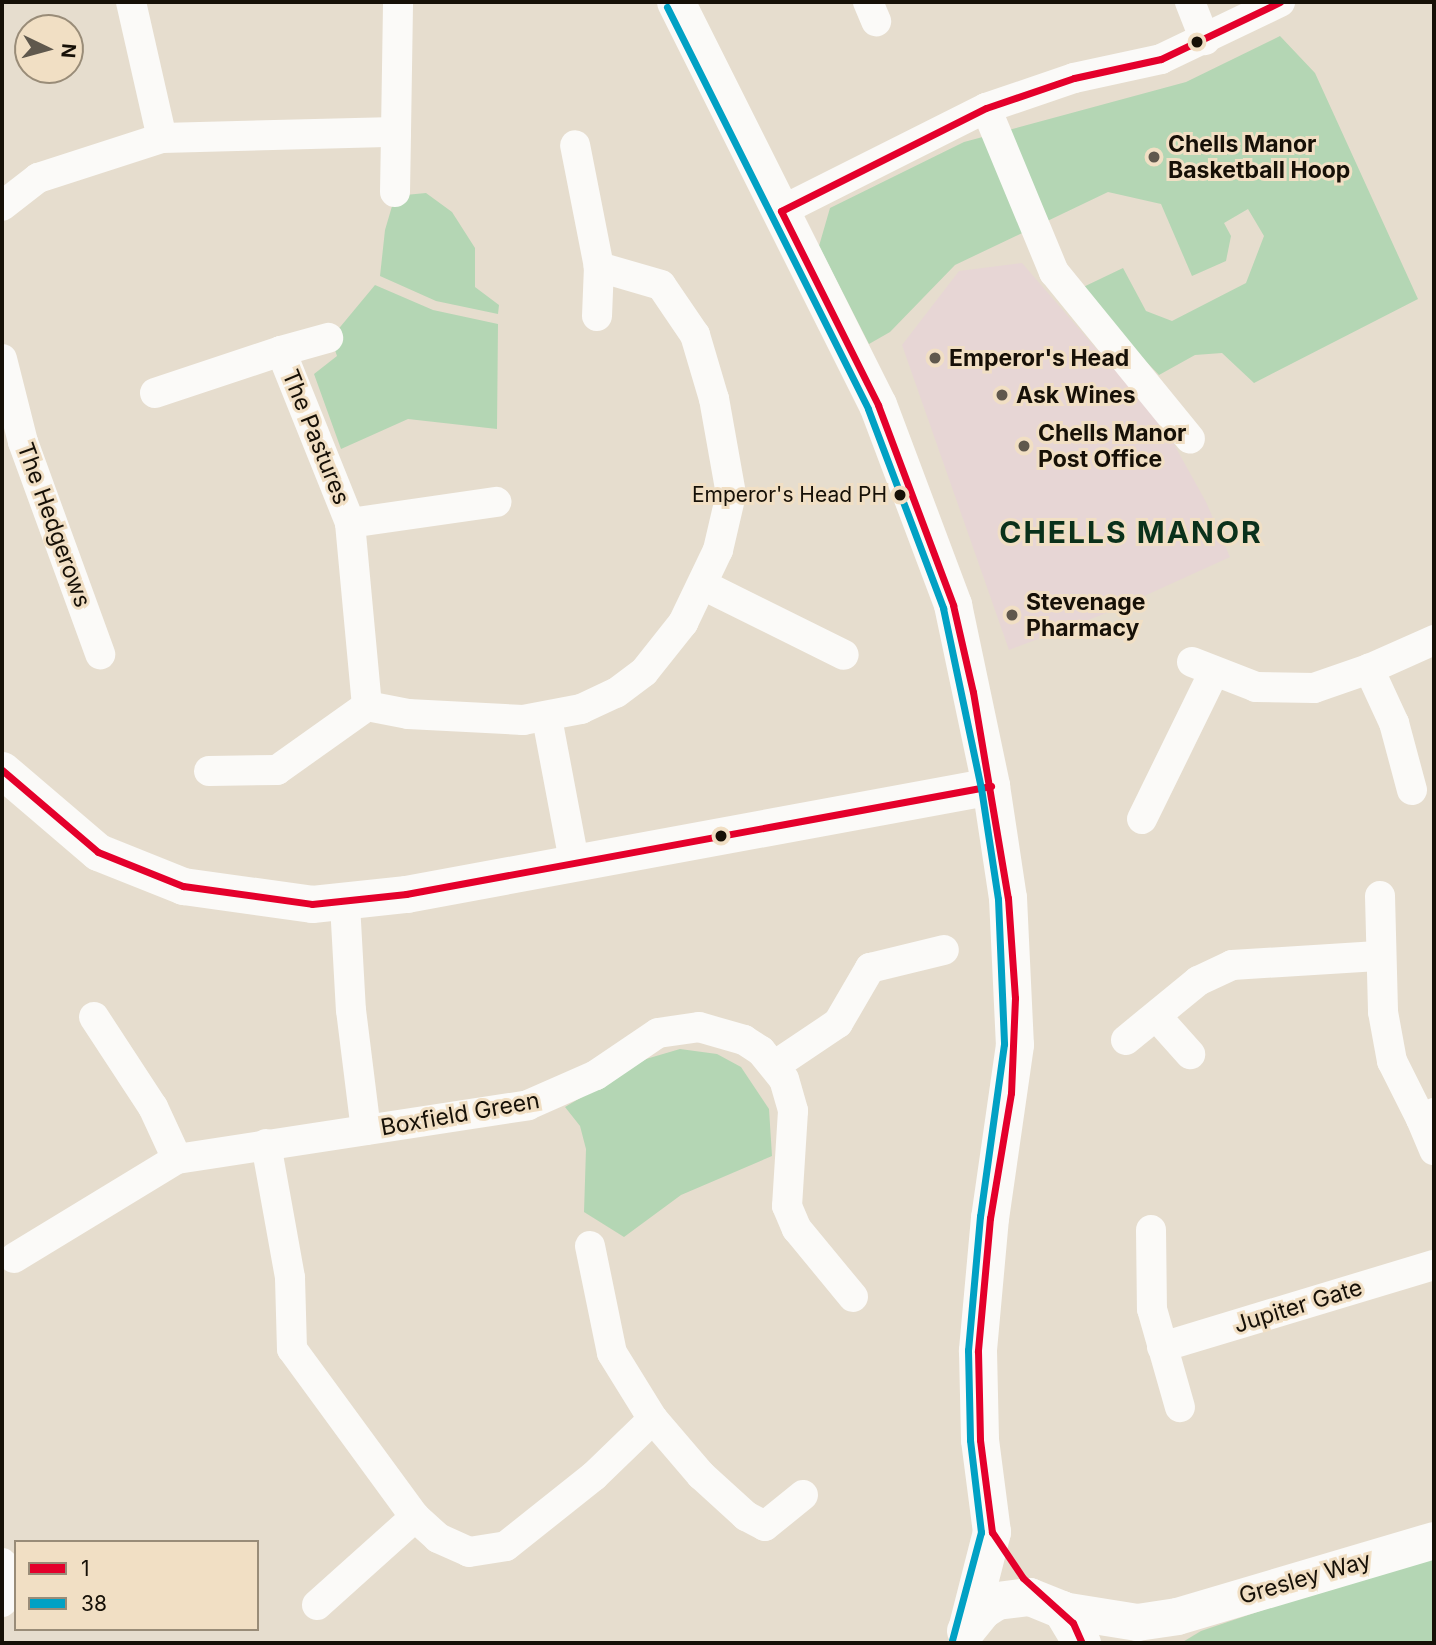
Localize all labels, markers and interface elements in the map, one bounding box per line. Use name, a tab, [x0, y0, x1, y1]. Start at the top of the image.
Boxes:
north arrow	[14, 14, 84, 84]
unlabelled marker	[1190, 35, 1204, 49]
text: N	[56, 42, 81, 59]
place label: Chells Manor Basketball Hoop	[1168, 130, 1350, 184]
marker: Chells Manor Basketball Hoop	[1146, 149, 1162, 165]
place label: Emperor's Head	[949, 344, 1129, 372]
marker: Emperor's Head	[927, 350, 943, 366]
street label: The Pastures	[276, 366, 356, 508]
place label: Ask Wines	[1016, 381, 1136, 409]
marker: Ask Wines	[994, 387, 1010, 403]
place label: Chells Manor Post Office	[1038, 419, 1186, 473]
marker: Chells Manor Post Office	[1016, 438, 1032, 454]
street label: The Hedgerows	[11, 439, 97, 611]
place label: Emperor's Head PH	[692, 482, 887, 508]
marker: Emperor's Head PH	[893, 488, 907, 502]
district label: CHELLS MANOR	[1001, 514, 1261, 550]
place label: Stevenage Pharmacy	[1026, 588, 1146, 642]
marker: Stevenage Pharmacy	[1004, 607, 1020, 623]
unlabelled marker	[714, 829, 728, 843]
street label: Boxfield Green	[378, 1086, 542, 1142]
street label: Jupiter Gate	[1230, 1273, 1366, 1339]
legend	[14, 1540, 259, 1631]
street label: Gresley Way	[1236, 1546, 1374, 1610]
text: 1	[81, 1556, 90, 1581]
text: 38	[81, 1591, 107, 1616]

